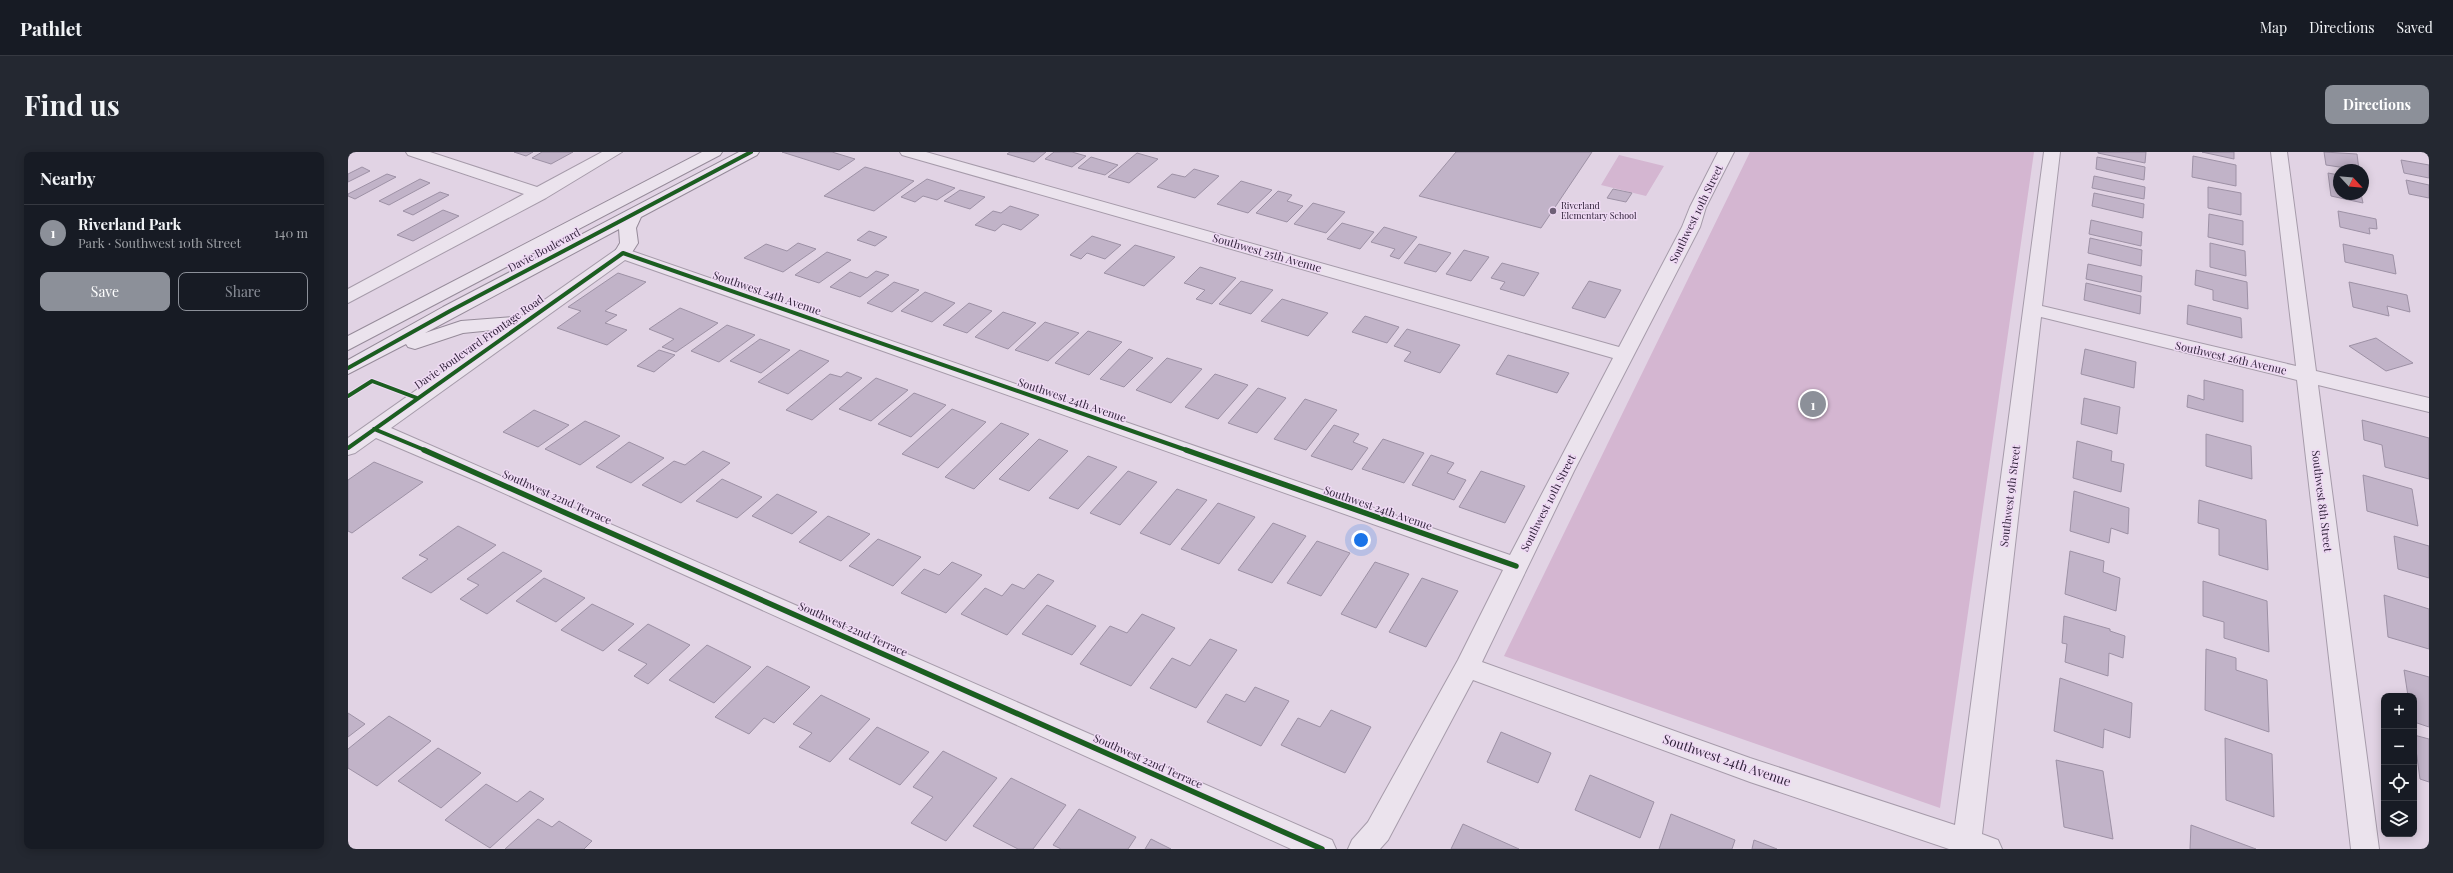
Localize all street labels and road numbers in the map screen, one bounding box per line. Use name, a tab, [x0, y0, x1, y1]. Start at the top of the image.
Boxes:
street label: Southwest 10th Street	[1665, 162, 1726, 265]
street label: Davie Boulevard	[505, 224, 583, 275]
street label: Southwest 25th Avenue	[1211, 230, 1324, 275]
street label: Southwest 24th Avenue	[711, 267, 824, 318]
street label: Davie Boulevard Frontage Road	[411, 291, 547, 392]
street label: Southwest 26th Avenue	[2174, 337, 2289, 378]
street label: Southwest 24th Avenue	[1016, 374, 1129, 425]
street label: Southwest 9th Street	[1996, 444, 2023, 548]
street label: Southwest 8th Street	[2309, 449, 2336, 553]
street label: Southwest 10th Street	[1517, 452, 1579, 554]
street label: Southwest 22nd Terrace	[500, 466, 615, 528]
street label: Southwest 24th Avenue	[1322, 482, 1435, 533]
street label: Southwest 22nd Terrace	[796, 598, 911, 660]
street label: Southwest 22nd Terrace	[1091, 730, 1206, 792]
street label: Southwest 24th Avenue	[1661, 730, 1794, 790]

